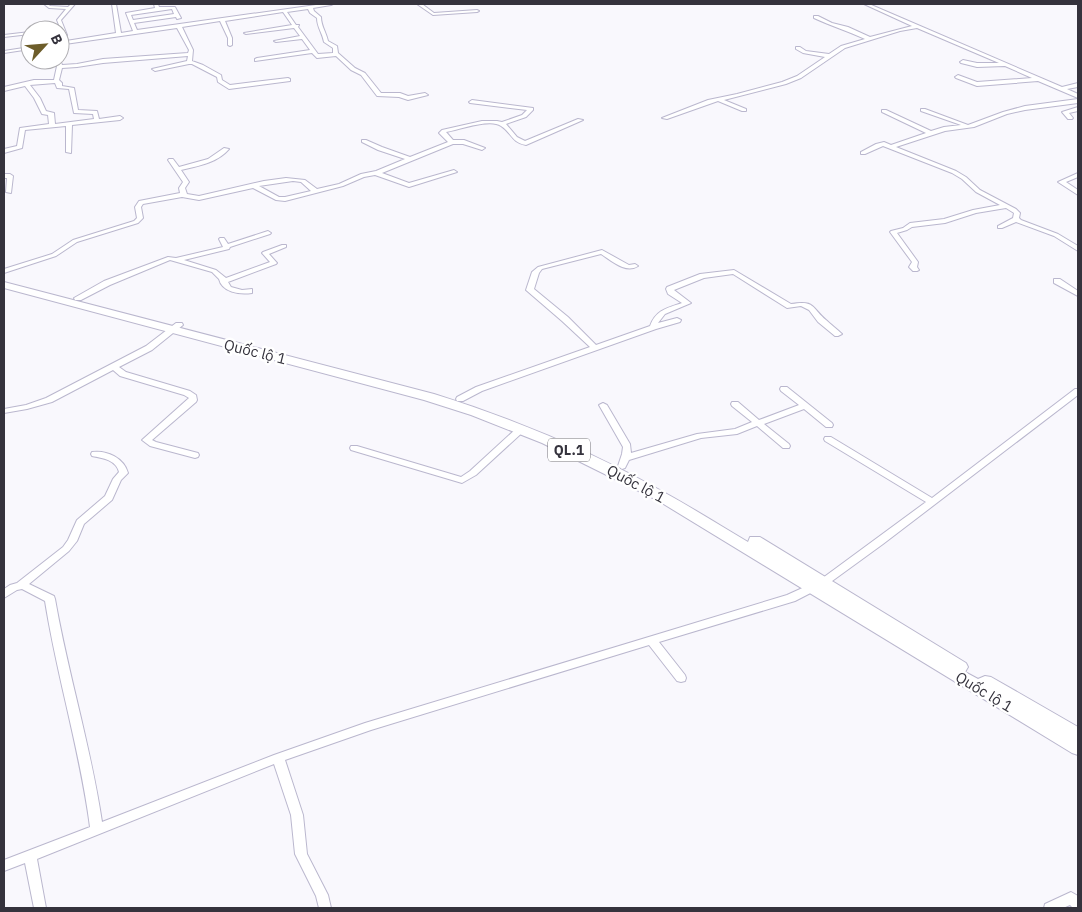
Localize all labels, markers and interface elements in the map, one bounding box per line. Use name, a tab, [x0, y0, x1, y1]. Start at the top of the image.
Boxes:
north arrow	[20, 20, 70, 70]
text: B	[47, 31, 67, 47]
street label: Quốc lộ 1	[222, 335, 288, 368]
road number: QL.1	[548, 438, 590, 462]
street label: Quốc lộ 1	[604, 460, 669, 507]
street label: Quốc lộ 1	[952, 667, 1016, 716]

